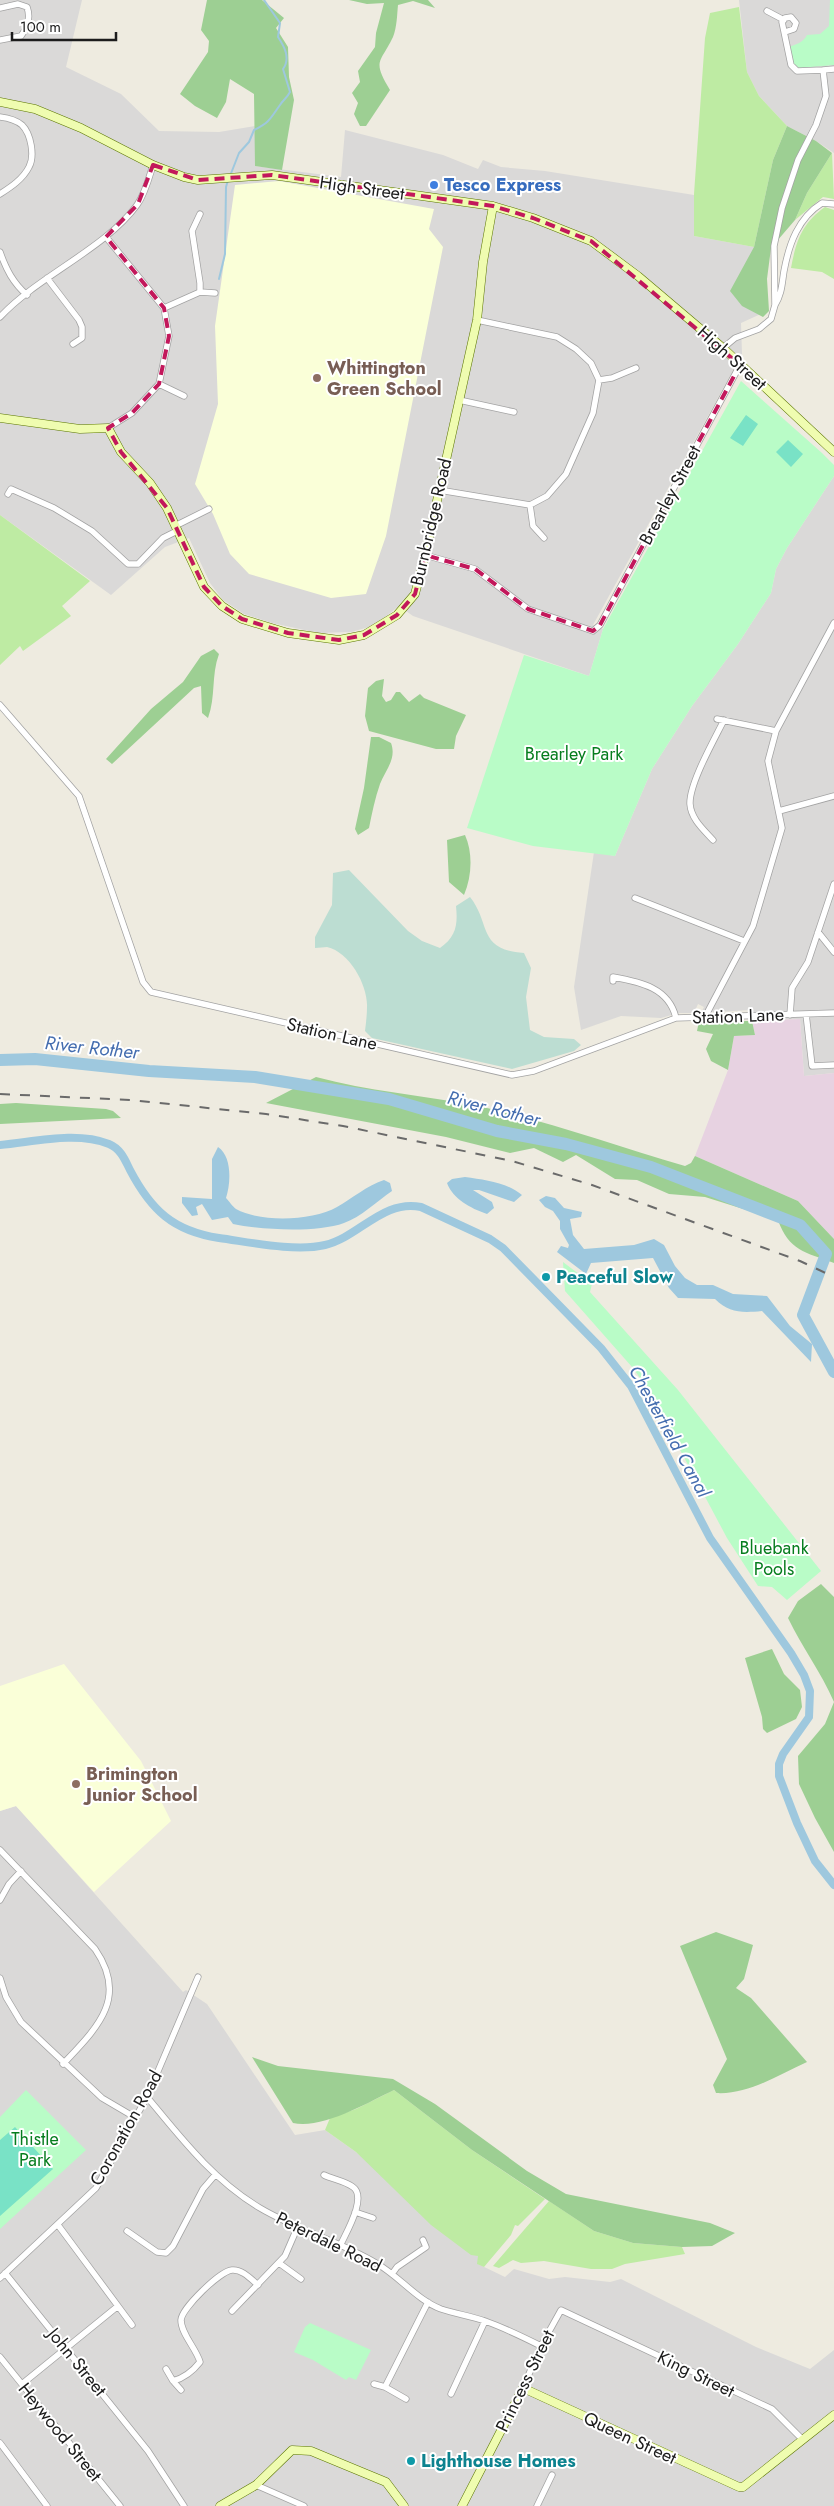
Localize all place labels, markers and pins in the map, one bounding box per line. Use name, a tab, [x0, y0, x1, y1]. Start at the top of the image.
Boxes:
place label: Tesco Express	[444, 172, 561, 198]
marker: Tesco Express	[428, 179, 440, 191]
place label: Whittington Green School	[327, 355, 442, 402]
marker: Whittington Green School	[311, 372, 323, 384]
place label: Peaceful Slow	[556, 1264, 673, 1290]
marker: Peaceful Slow	[540, 1271, 552, 1283]
place label: Brimington Junior School	[83, 1761, 198, 1808]
marker: Brimington Junior School	[70, 1778, 82, 1790]
place label: Lighthouse Homes	[421, 2448, 576, 2474]
marker: Lighthouse Homes	[405, 2455, 417, 2467]

